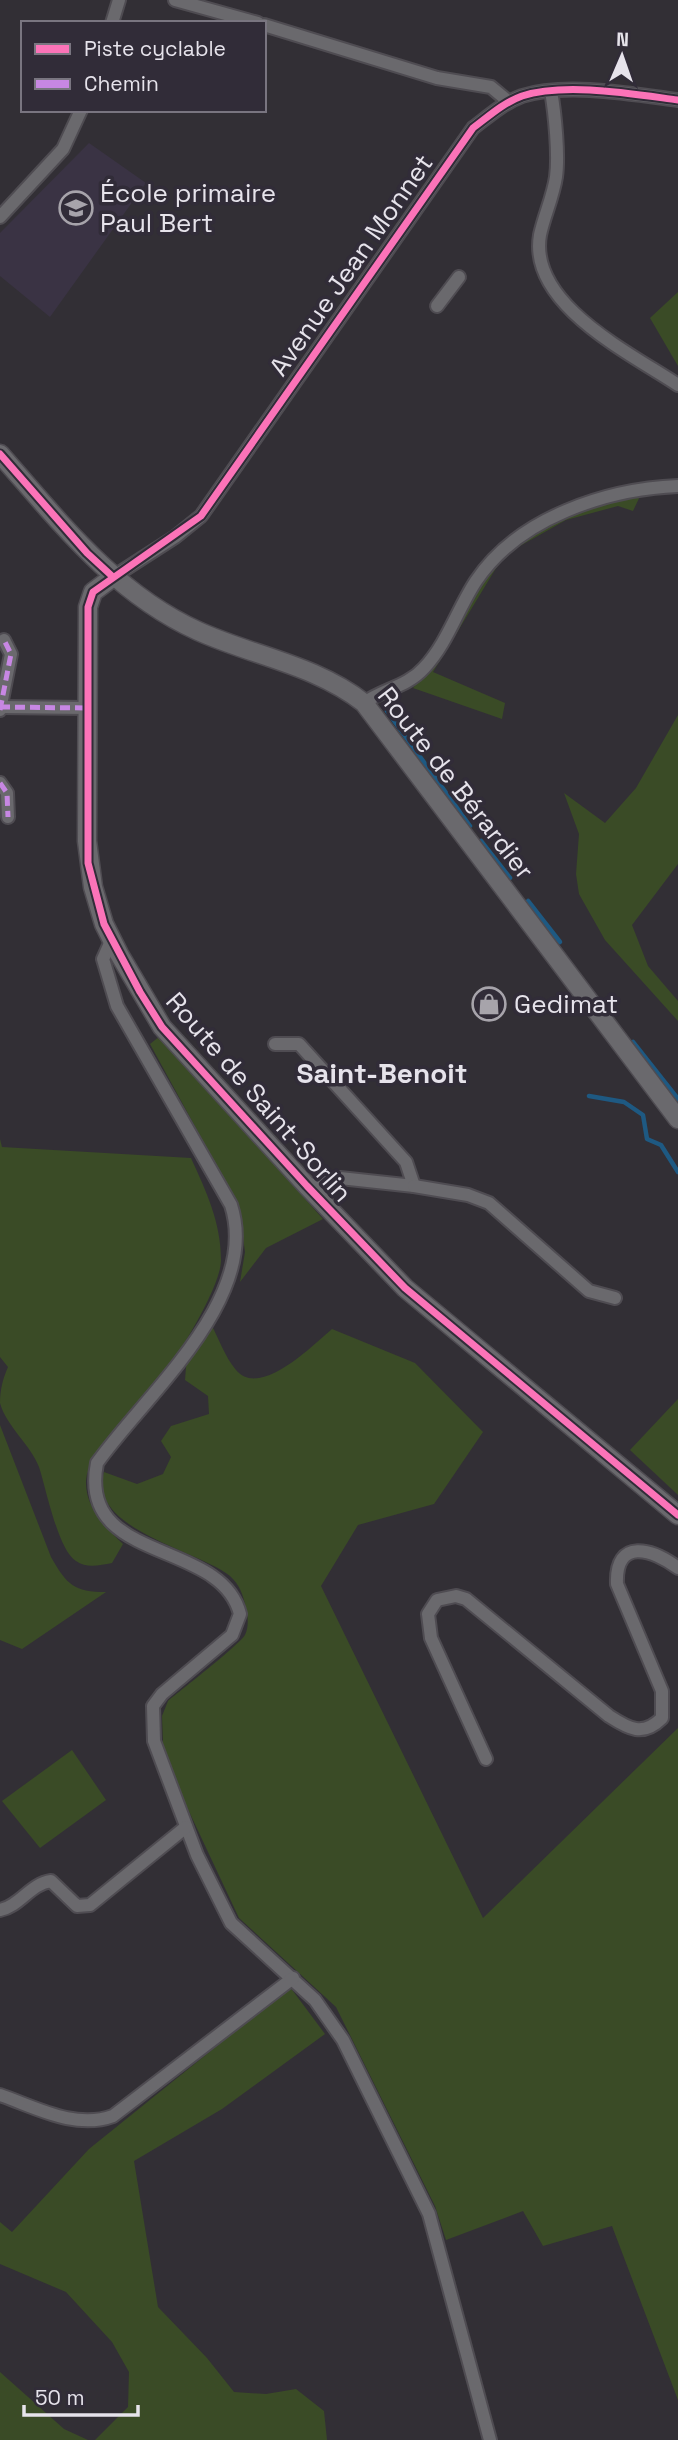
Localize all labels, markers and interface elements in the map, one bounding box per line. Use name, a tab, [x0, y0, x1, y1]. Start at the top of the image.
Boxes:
legend	[21, 21, 266, 112]
north arrow	[587, 21, 657, 91]
text: N	[616, 27, 629, 52]
text: Piste cyclable	[84, 35, 226, 62]
text: Chemin	[84, 70, 159, 97]
street label: Avenue Jean Monnet	[262, 147, 440, 383]
place label: École primaire Paul Bert	[100, 176, 276, 240]
school or university icon: École primaire Paul Bert	[57, 189, 95, 227]
street label: Route de Bérardier	[370, 680, 542, 886]
street label: Route de Saint-Sorlin	[158, 985, 360, 1209]
shop icon: Gedimat	[470, 985, 508, 1023]
place label: Gedimat	[514, 987, 618, 1021]
district label: Saint-Benoit	[296, 1055, 468, 1091]
scale bar	[24, 2374, 138, 2418]
text: 50 m	[35, 2384, 85, 2411]

